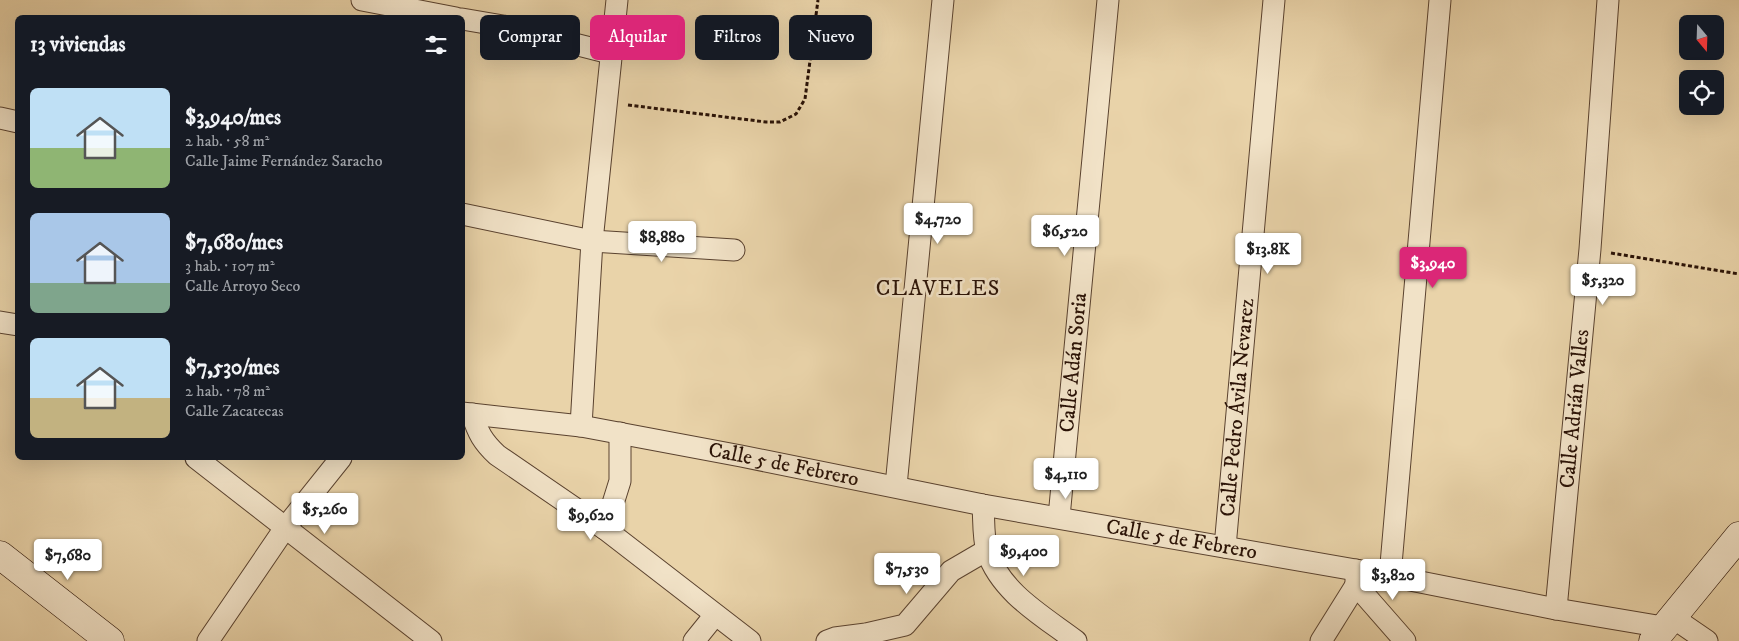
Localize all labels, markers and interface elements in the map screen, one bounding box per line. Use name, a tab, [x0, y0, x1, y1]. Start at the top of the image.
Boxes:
chip: Comprar	[480, 15, 580, 60]
chip: Alquilar	[590, 15, 685, 60]
chip: Filtros	[695, 15, 779, 60]
chip: Nuevo	[789, 15, 872, 60]
north arrow	[1679, 15, 1724, 60]
map controls	[1679, 15, 1724, 115]
icon: filters	[422, 31, 450, 59]
text: 13 viviendas	[30, 32, 125, 58]
button: locate	[1679, 70, 1724, 115]
text: $3,940/mes	[185, 105, 281, 131]
icon: home	[70, 108, 130, 168]
text: 2 hab. · 58 m²	[185, 131, 270, 151]
text: Calle Jaime Fernández Saracho	[185, 151, 382, 171]
pin: $4,720	[897, 202, 979, 245]
text: $4,720	[915, 209, 961, 229]
pin: $6,520	[1024, 214, 1106, 257]
pin: $8,880	[621, 220, 703, 263]
text: $6,520	[1042, 221, 1088, 241]
text: $8,880	[639, 227, 685, 247]
text: $7,680/mes	[185, 230, 283, 256]
pin: $13.8K	[1227, 232, 1309, 275]
icon: home	[70, 233, 130, 293]
text: $13.8K	[1246, 239, 1290, 259]
pin: $3,940	[1392, 246, 1474, 289]
text: $3,940	[1411, 253, 1455, 273]
text: 3 hab. · 107 m²	[185, 256, 275, 276]
pin: $5,320	[1562, 264, 1644, 306]
text: $5,320	[1582, 270, 1624, 290]
district label: CLAVELES	[876, 275, 1000, 302]
text: Calle Arroyo Seco	[185, 276, 300, 296]
street label: Calle Adán Soria	[1054, 292, 1093, 434]
street label: Calle Pedro Ávila Nevarez	[1215, 297, 1260, 518]
street label: Calle Adrián Valles	[1554, 328, 1595, 489]
text: $7,530/mes	[185, 355, 279, 381]
icon: home	[70, 358, 130, 418]
text: 2 hab. · 78 m²	[185, 381, 270, 401]
text: Calle Zacatecas	[185, 401, 284, 421]
street label: Calle 5 de Febrero	[706, 437, 861, 493]
pin: $4,110	[1025, 458, 1107, 500]
text: $4,110	[1045, 464, 1087, 484]
pin: $5,260	[284, 492, 366, 535]
pin: $9,620	[550, 498, 632, 541]
text: $5,260	[302, 499, 348, 519]
text: $9,620	[568, 505, 614, 525]
street label: Calle 5 de Febrero	[1104, 514, 1259, 566]
pin: $9,400	[983, 534, 1065, 577]
pin: $7,680	[27, 538, 109, 581]
text: $9,400	[1000, 541, 1048, 561]
text: $7,680	[45, 545, 91, 565]
pin: $7,530	[866, 552, 948, 595]
pin: $3,820	[1352, 558, 1434, 601]
text: $7,530	[885, 559, 929, 579]
text: $3,820	[1371, 565, 1415, 585]

